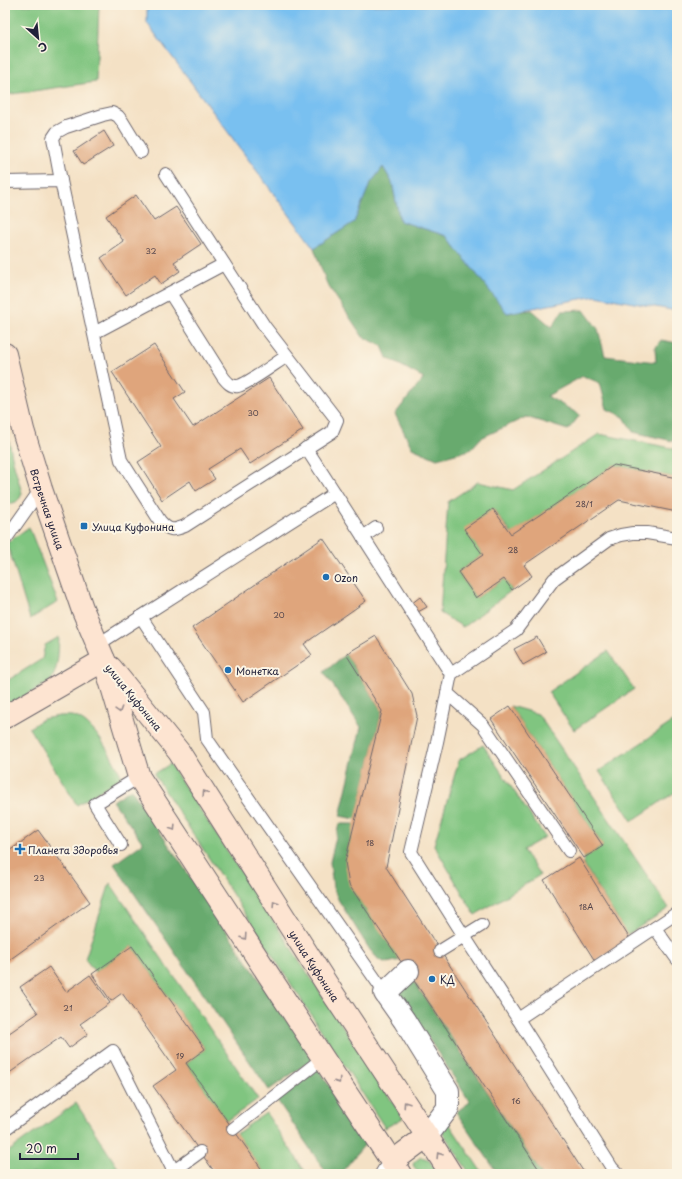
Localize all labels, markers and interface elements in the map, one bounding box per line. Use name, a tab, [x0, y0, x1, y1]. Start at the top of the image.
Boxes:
north arrow	[18, 18, 58, 58]
text: С	[35, 38, 50, 57]
house number: 32	[146, 245, 157, 257]
house number: 30	[247, 407, 259, 419]
street label: Встречная улица	[28, 467, 69, 552]
house number: 28/1	[575, 498, 593, 510]
place label: Улица Куфонина	[92, 519, 175, 534]
marker: Улица Куфонина	[79, 521, 89, 531]
house number: 28	[508, 544, 518, 556]
place label: Ozon	[334, 570, 358, 585]
marker: Ozon	[321, 572, 331, 582]
house number: 20	[273, 609, 285, 621]
street label: улица Куфонина	[102, 660, 166, 734]
place label: Монетка	[236, 663, 280, 678]
marker: Монетка	[223, 665, 233, 675]
one-way arrow	[114, 707, 123, 714]
one-way arrow	[202, 790, 210, 797]
one-way arrow	[168, 824, 175, 831]
house number: 18	[366, 837, 374, 849]
place label: Планета Здоровья	[28, 842, 118, 857]
marker: Планета Здоровья	[15, 844, 25, 854]
house number: 23	[34, 872, 44, 884]
one-way arrow	[272, 900, 279, 907]
house number: 18А	[579, 901, 593, 913]
street label: улица Куфонина	[286, 926, 344, 1005]
one-way arrow	[239, 932, 246, 939]
place label: КД	[440, 972, 455, 987]
marker: КД	[427, 974, 437, 984]
house number: 21	[63, 1002, 73, 1014]
house number: 19	[176, 1050, 184, 1062]
one-way arrow	[333, 1076, 340, 1083]
house number: 16	[511, 1095, 521, 1107]
one-way arrow	[403, 1101, 410, 1108]
scale bar	[20, 1135, 78, 1161]
text: 20 m	[26, 1139, 57, 1157]
one-way arrow	[436, 1152, 444, 1159]

